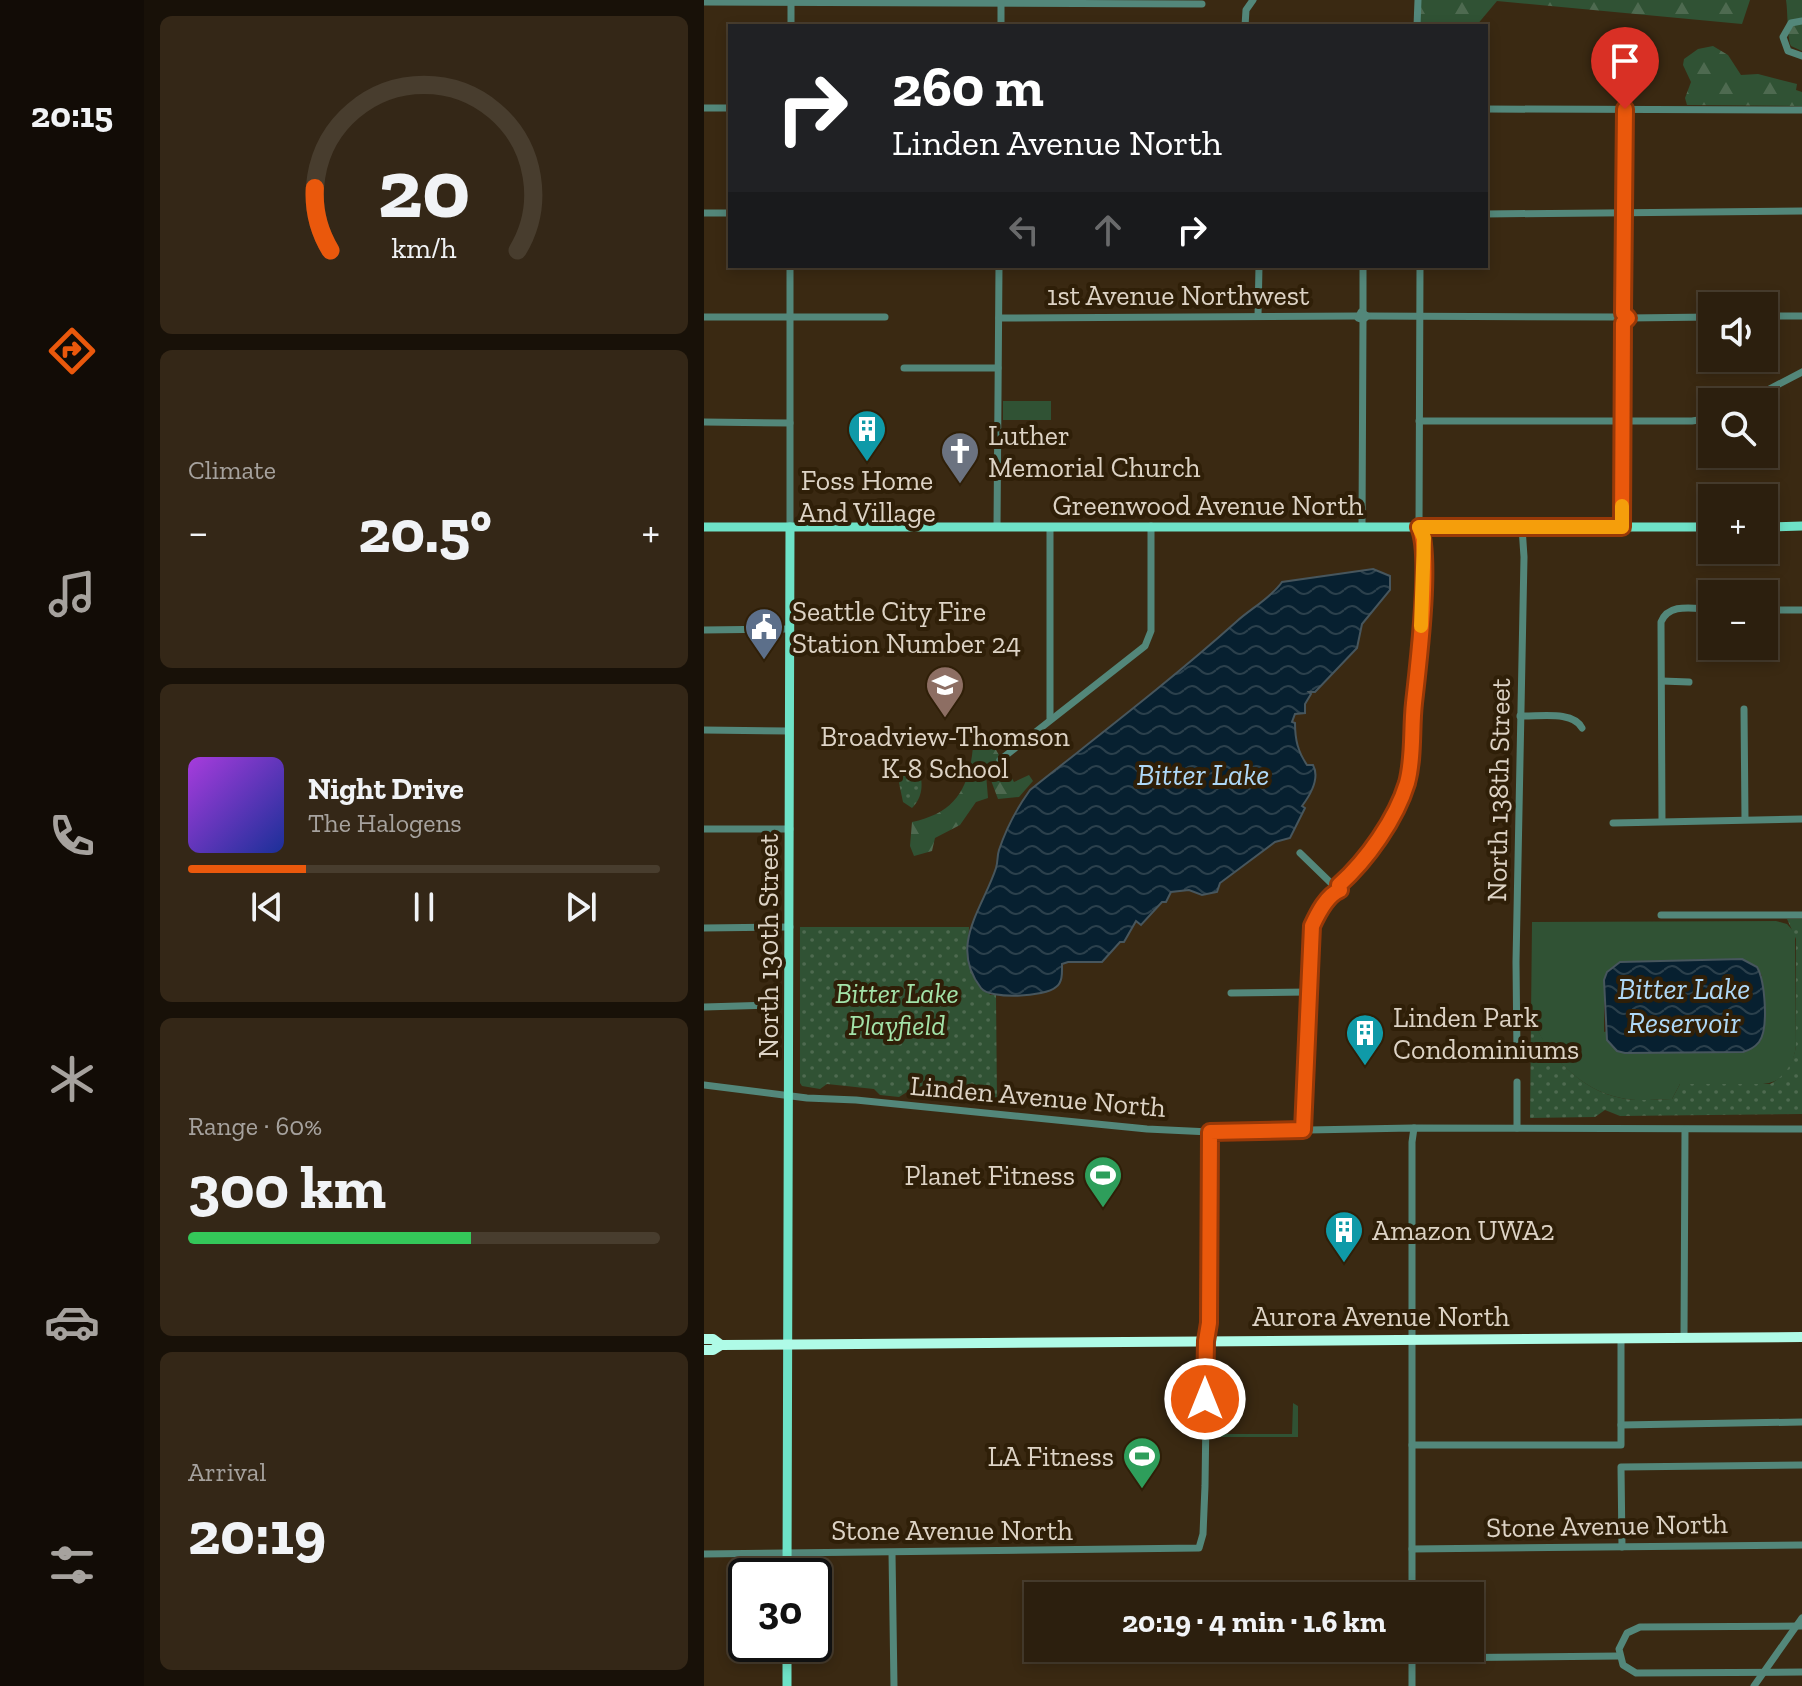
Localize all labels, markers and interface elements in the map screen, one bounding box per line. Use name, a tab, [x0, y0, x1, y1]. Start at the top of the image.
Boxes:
pin	[1591, 27, 1659, 109]
icon: arrive	[1603, 39, 1647, 83]
text: 260 m	[892, 53, 1044, 120]
icon: right	[760, 56, 864, 160]
text: 20:15	[31, 93, 113, 136]
text: Linden Avenue North	[892, 121, 1222, 164]
text: 20	[378, 138, 470, 238]
icon: left	[1002, 208, 1046, 252]
icon: ahead	[1086, 208, 1130, 252]
icon: right	[1170, 208, 1214, 252]
text: km/h	[391, 231, 457, 265]
street label: 1st Avenue Northwest	[1047, 279, 1310, 312]
map controls	[1698, 292, 1778, 660]
button: sound	[1698, 292, 1778, 372]
icon: directions	[44, 323, 100, 379]
button: search	[1698, 388, 1778, 468]
building icon: Foss Home And Village	[846, 408, 888, 463]
place label: Luther Memorial Church	[988, 419, 1201, 484]
church icon: Luther Memorial Church	[939, 430, 981, 485]
text: Climate	[188, 454, 276, 486]
place label: Foss Home And Village	[798, 464, 936, 529]
button: +	[1698, 484, 1778, 564]
street label: Greenwood Avenue North	[1053, 489, 1364, 522]
text: 20.5°	[358, 495, 492, 567]
text: −	[188, 505, 209, 558]
text: +	[641, 505, 660, 558]
icon: music	[44, 566, 100, 622]
button: −	[1698, 580, 1778, 660]
place label: Seattle City Fire Station Number 24	[792, 595, 1021, 660]
public building icon: Seattle City Fire Station Number 24	[743, 606, 785, 661]
school or university icon: Broadview-Thomson K-8 School	[924, 664, 966, 719]
street label: North 138th Street	[1480, 677, 1517, 902]
place label: Broadview-Thomson K-8 School	[820, 720, 1070, 785]
water label: Bitter Lake	[1137, 757, 1269, 793]
text: Night Drive	[308, 771, 464, 807]
text: The Halogens	[308, 807, 462, 839]
icon: phone	[44, 808, 100, 864]
street label: North 130th Street	[752, 833, 785, 1058]
icon: previous	[245, 885, 289, 929]
icon: pause	[402, 885, 446, 929]
icon: next	[559, 885, 603, 929]
water label: Bitter Lake Reservoir	[1618, 971, 1750, 1041]
park label: Bitter Lake Playfield	[835, 977, 959, 1042]
place label: Linden Park Condominiums	[1393, 1001, 1579, 1066]
building icon: Linden Park Condominiums	[1344, 1012, 1386, 1067]
icon: climate	[44, 1051, 100, 1107]
street label: Linden Avenue North	[909, 1069, 1167, 1124]
text: Range · 60%	[188, 1110, 322, 1142]
text: 300 km	[188, 1151, 386, 1223]
sports icon: Planet Fitness	[1082, 1154, 1124, 1209]
place label: Planet Fitness	[904, 1159, 1075, 1192]
building icon: Amazon UWA2	[1323, 1209, 1365, 1264]
place label: Amazon UWA2	[1372, 1214, 1555, 1247]
icon: car	[44, 1294, 100, 1350]
street label: Aurora Avenue North	[1252, 1300, 1510, 1333]
position arrow	[1163, 1357, 1247, 1441]
sports icon: LA Fitness	[1121, 1435, 1163, 1490]
place label: LA Fitness	[988, 1440, 1114, 1473]
text: Arrival	[188, 1456, 266, 1488]
text: 20:19	[188, 1497, 326, 1569]
street label: Stone Avenue North	[1486, 1507, 1728, 1544]
street label: Stone Avenue North	[831, 1514, 1073, 1547]
icon: filters	[44, 1537, 100, 1593]
speed limit sign: 30	[728, 1558, 832, 1662]
text: 20:19 · 4 min · 1.6 km	[1122, 1604, 1386, 1640]

